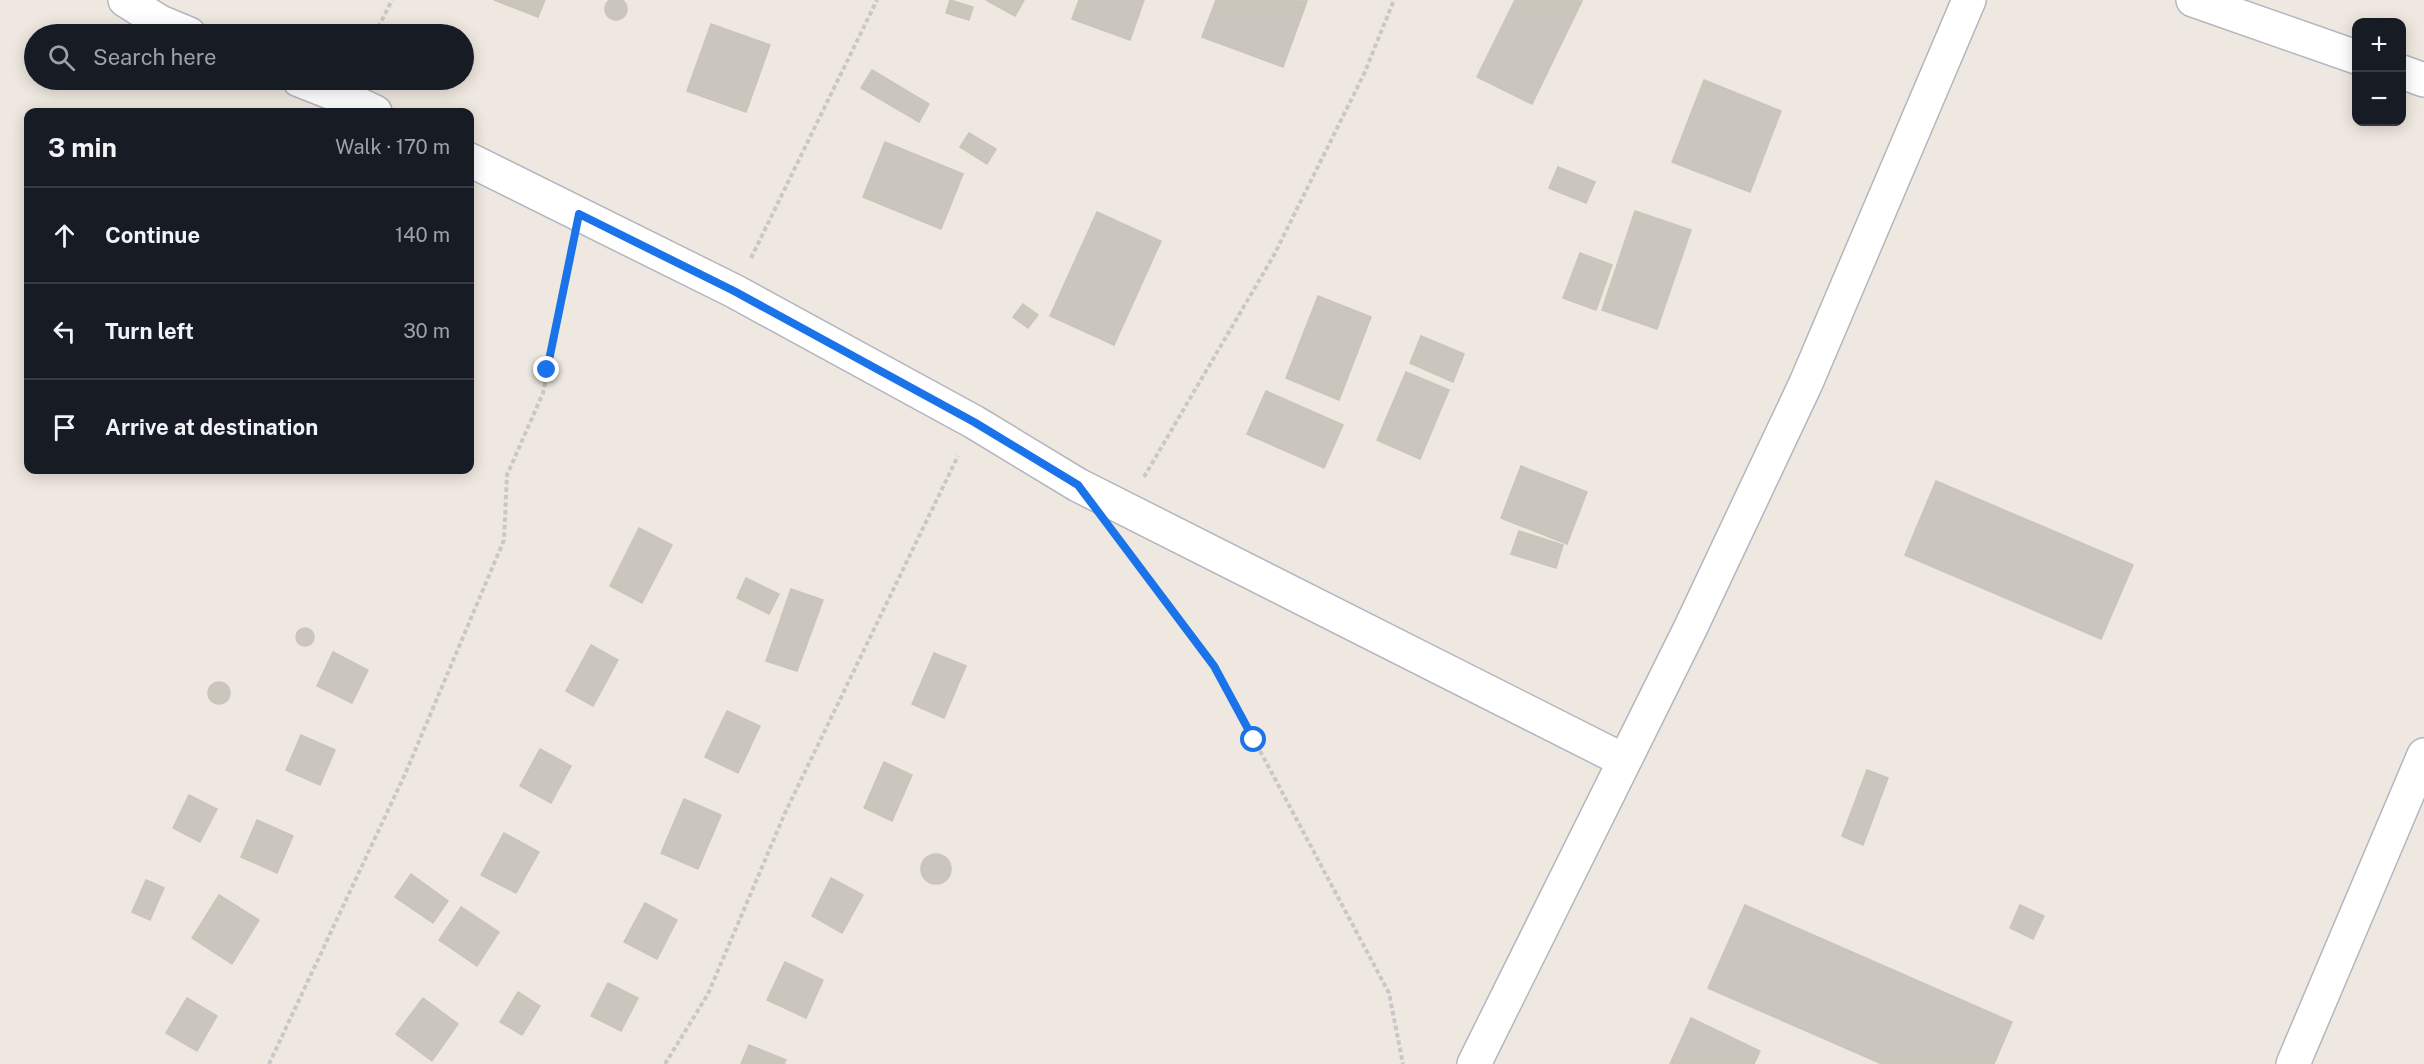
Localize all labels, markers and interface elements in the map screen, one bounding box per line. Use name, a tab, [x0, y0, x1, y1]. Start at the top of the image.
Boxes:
map controls	[2352, 18, 2406, 126]
button: +	[2352, 18, 2406, 72]
search box	[24, 24, 474, 90]
icon: search	[45, 41, 78, 74]
text: Search here	[93, 44, 217, 70]
button: −	[2352, 72, 2406, 126]
text: 3 min	[48, 132, 117, 163]
text: Walk · 170 m	[335, 135, 450, 159]
icon: ahead	[48, 219, 81, 252]
text: Continue	[105, 222, 200, 248]
text: 140 m	[395, 223, 450, 247]
icon: left	[48, 315, 81, 348]
text: Turn left	[105, 318, 194, 344]
text: 30 m	[403, 319, 450, 343]
route end	[533, 356, 559, 382]
icon: arrive	[48, 411, 81, 444]
text: Arrive at destination	[105, 414, 318, 440]
route start	[1240, 726, 1266, 752]

